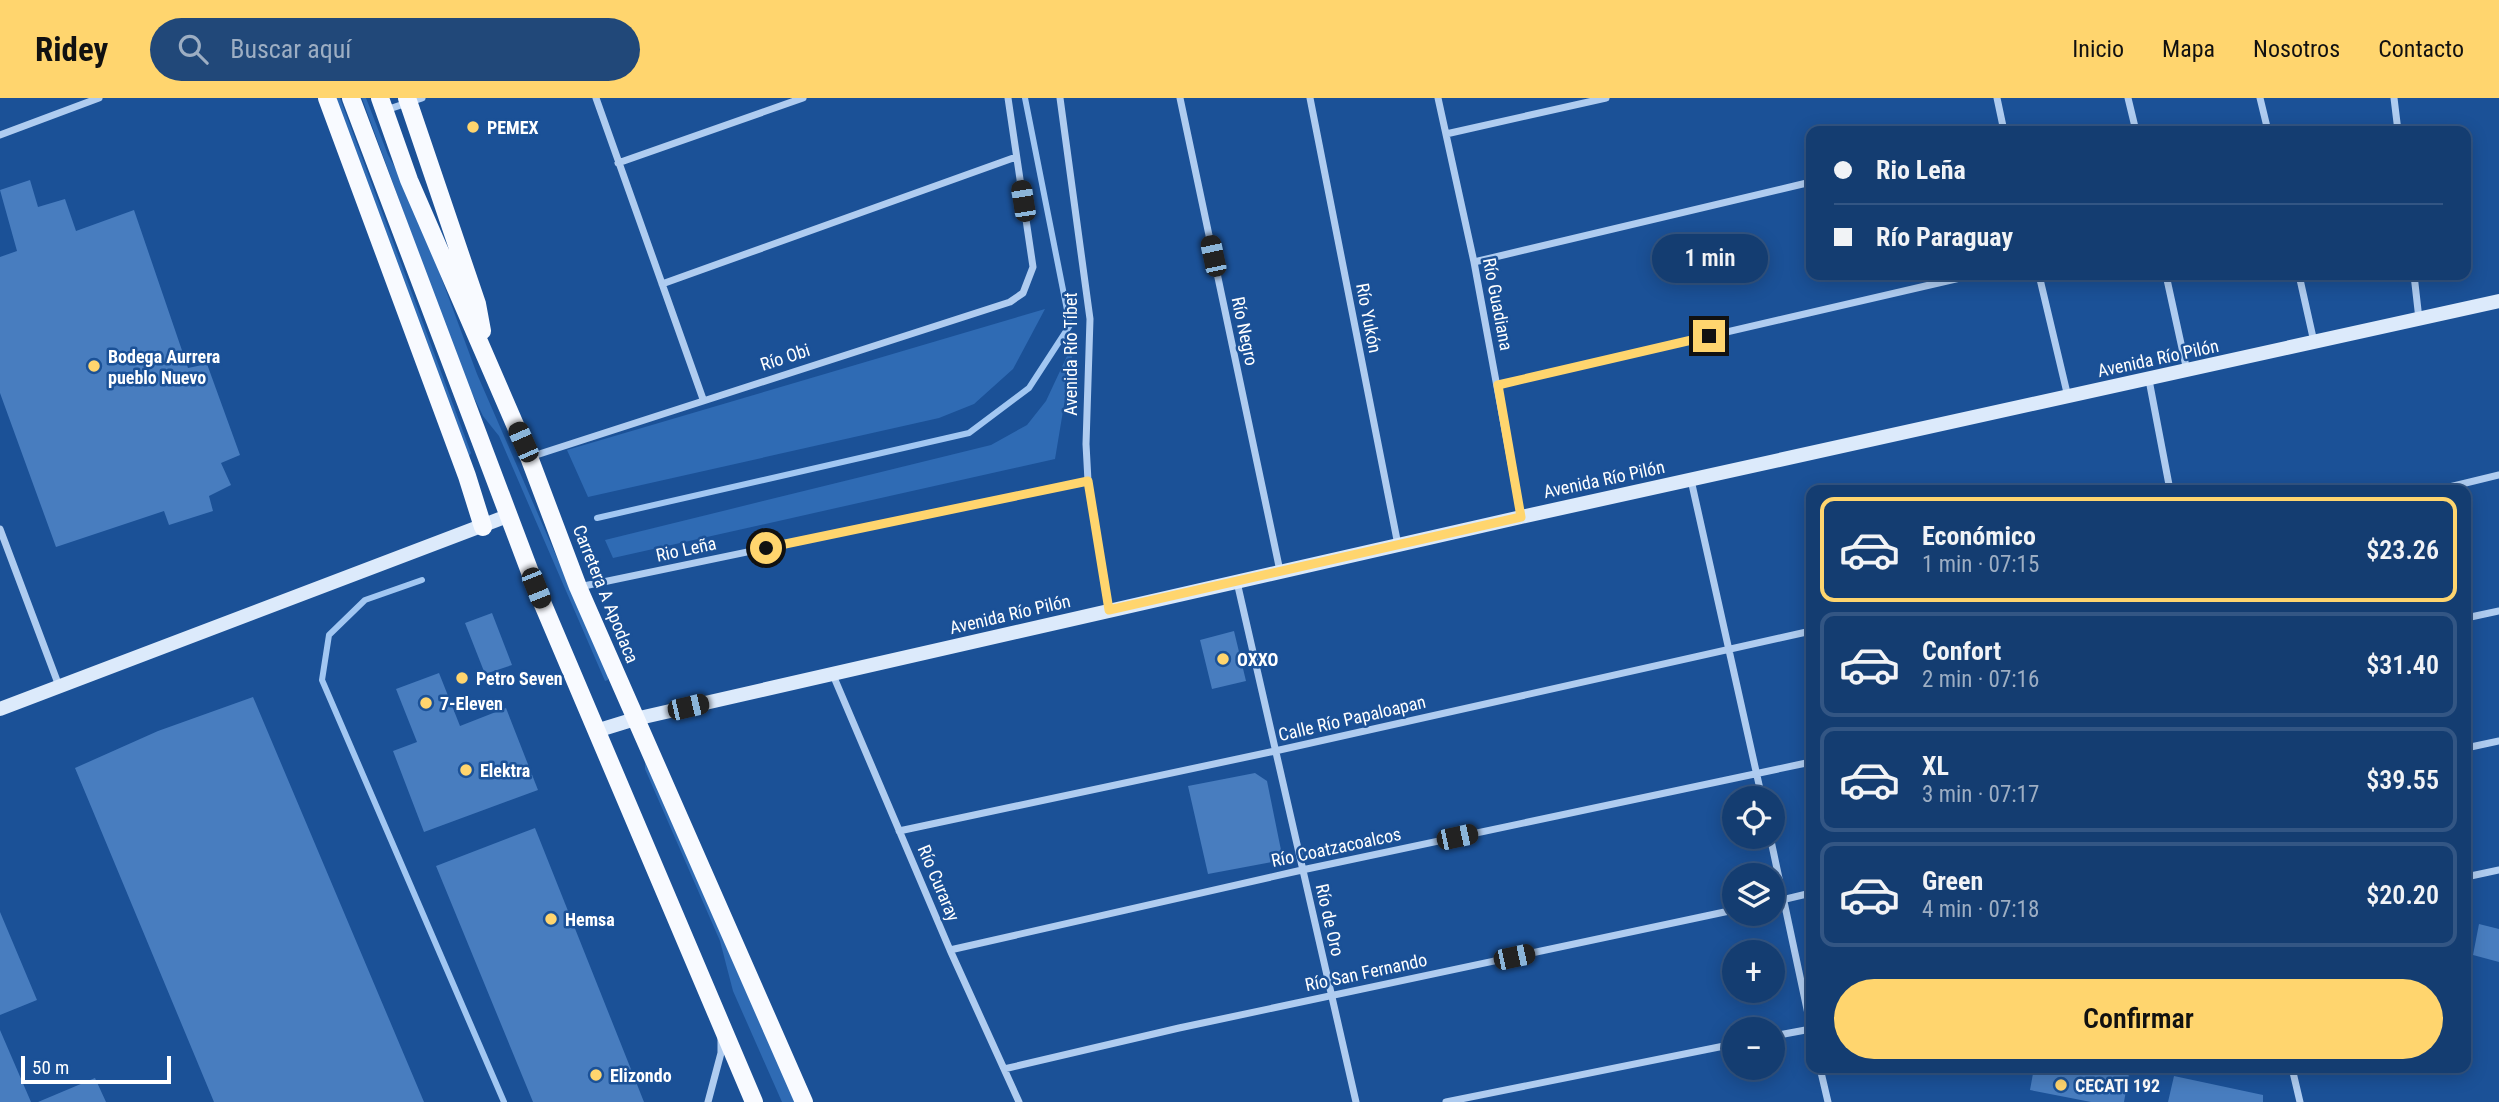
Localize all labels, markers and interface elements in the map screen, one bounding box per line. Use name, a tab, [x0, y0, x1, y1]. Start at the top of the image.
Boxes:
search box	[150, 18, 640, 81]
text: Ridey	[35, 30, 108, 69]
icon: search	[174, 30, 212, 68]
text: Buscar aquí	[230, 34, 351, 64]
text: Inicio	[2072, 35, 2124, 63]
text: Mapa	[2162, 35, 2215, 63]
text: Nosotros	[2253, 35, 2340, 63]
text: Contacto	[2378, 35, 2464, 63]
place label: PEMEX	[487, 117, 539, 138]
marker: PEMEX	[465, 119, 481, 135]
text: Rio Leña	[1876, 155, 1966, 185]
car	[1010, 179, 1037, 223]
text: Río Paraguay	[1876, 222, 2013, 252]
car	[1199, 233, 1228, 279]
callout: 1 min	[1651, 234, 1767, 284]
text: 1 min	[1685, 245, 1735, 272]
street label: Río Guadiana	[1479, 256, 1517, 352]
street label: Río Yukón	[1352, 281, 1386, 355]
street label: Avenida Río Tíbet	[1060, 292, 1081, 416]
street label: Río Negro	[1227, 295, 1263, 367]
route end	[1693, 320, 1725, 352]
street label: Avenida Río Pilón	[2095, 335, 2221, 381]
street label: Río Obi	[758, 339, 812, 375]
place label: Bodega Aurrera pueblo Nuevo	[108, 346, 220, 388]
marker: Bodega Aurrera pueblo Nuevo	[86, 358, 102, 374]
car	[505, 419, 542, 465]
street label: Avenida Río Pilón	[1541, 456, 1667, 502]
icon: car	[1838, 518, 1901, 581]
text: Económico	[1922, 521, 2036, 551]
street label: Carretera A Apodaca	[569, 522, 643, 666]
street label: Rio Leña	[654, 532, 718, 566]
route start	[750, 532, 782, 564]
text: $23.26	[2366, 535, 2439, 565]
text: 1 min · 07:15	[1922, 551, 2039, 578]
car	[519, 565, 554, 611]
street label: Avenida Río Pilón	[947, 590, 1073, 638]
icon: car	[1838, 633, 1901, 696]
text: Confort	[1922, 636, 2001, 666]
place label: OXXO	[1237, 649, 1279, 670]
text: $31.40	[2366, 650, 2439, 680]
marker: OXXO	[1215, 651, 1231, 667]
text: 2 min · 07:16	[1922, 666, 2039, 693]
place label: Petro Seven	[476, 668, 563, 689]
marker: Petro Seven	[454, 670, 470, 686]
street label: Calle Río Papaloapan	[1276, 691, 1428, 745]
car	[666, 692, 711, 722]
place label: 7-Eleven	[440, 693, 503, 714]
marker: 7-Eleven	[418, 695, 434, 711]
icon: car	[1838, 748, 1901, 811]
text: XL	[1922, 751, 1949, 781]
place label: Elektra	[480, 760, 530, 781]
marker: Elektra	[458, 762, 474, 778]
text: $39.55	[2366, 765, 2439, 795]
text: 3 min · 07:17	[1922, 781, 2039, 808]
map controls	[1722, 786, 1785, 1080]
button: locate	[1722, 786, 1785, 849]
car	[1435, 822, 1480, 852]
street label: Río Coatzacoalcos	[1269, 823, 1403, 871]
street label: Río Curaray	[914, 842, 965, 925]
button: layers	[1722, 863, 1785, 926]
icon: car	[1838, 863, 1901, 926]
text: Green	[1922, 866, 1983, 896]
text: $20.20	[2366, 880, 2439, 910]
street label: Río de Oro	[1311, 882, 1349, 958]
text: 4 min · 07:18	[1922, 896, 2039, 923]
place label: Hemsa	[565, 909, 615, 930]
marker: Hemsa	[543, 911, 559, 927]
button: +	[1722, 940, 1785, 1003]
car	[1492, 942, 1537, 972]
street label: Río San Fernando	[1303, 949, 1429, 995]
button: Confirmar	[1834, 979, 2443, 1059]
button: −	[1722, 1017, 1785, 1080]
scale bar	[21, 1053, 172, 1085]
text: 50 m	[32, 1056, 69, 1079]
place label: Elizondo	[610, 1065, 672, 1086]
marker: Elizondo	[588, 1067, 604, 1083]
place label: CECATI 192	[2075, 1075, 2160, 1096]
marker: CECATI 192	[2053, 1077, 2069, 1093]

